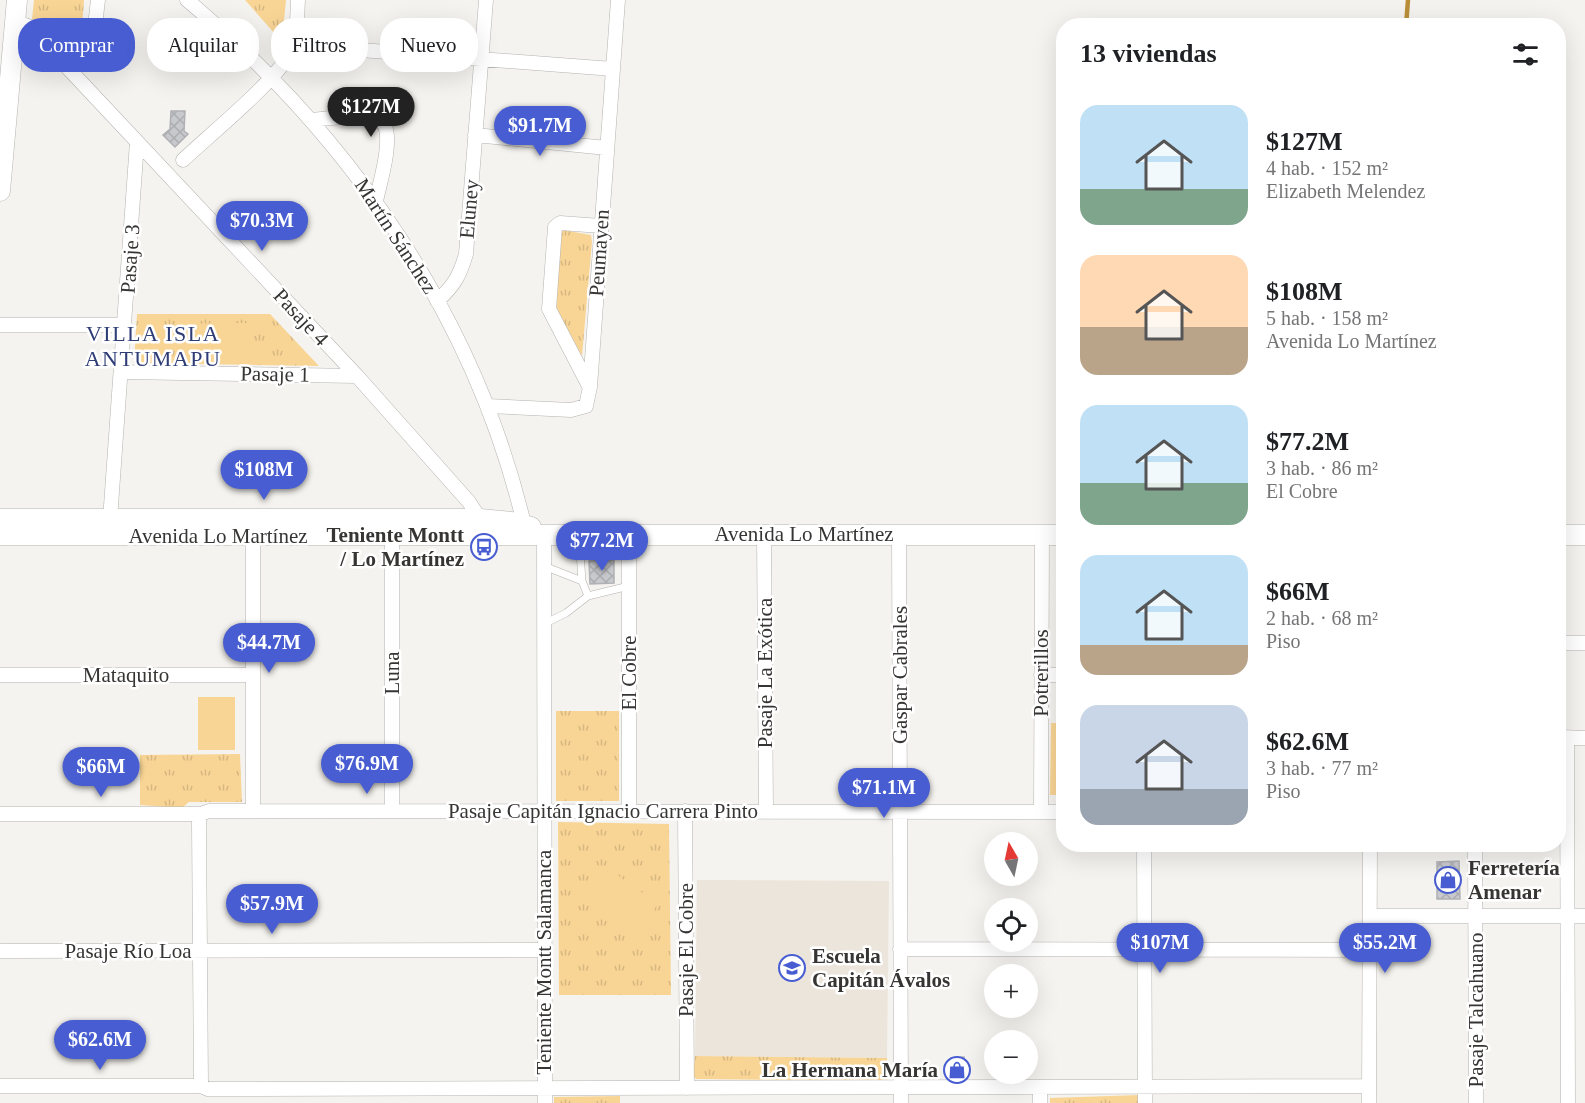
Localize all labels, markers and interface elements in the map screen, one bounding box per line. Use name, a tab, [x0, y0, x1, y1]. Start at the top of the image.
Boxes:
chip: Comprar	[18, 18, 135, 72]
chip: Alquilar	[147, 18, 259, 72]
chip: Filtros	[271, 18, 368, 72]
chip: Nuevo	[380, 18, 478, 72]
icon: filters	[1509, 38, 1542, 71]
text: 13 viviendas	[1080, 39, 1217, 68]
pin: $127M	[329, 87, 413, 138]
text: $127M	[342, 95, 400, 117]
pin: $91.7M	[491, 106, 589, 157]
text: $91.7M	[508, 114, 572, 136]
text: $127M	[1266, 127, 1343, 156]
icon: home	[1128, 129, 1200, 201]
text: 4 hab. · 152 m²	[1266, 157, 1388, 179]
street label: Martín Sánchez	[350, 174, 442, 298]
street label: Eluney	[454, 178, 484, 240]
text: Elizabeth Melendez	[1266, 180, 1425, 202]
pin: $70.3M	[213, 201, 311, 252]
street label: Peumayen	[584, 208, 614, 297]
text: $70.3M	[230, 209, 294, 231]
street label: Pasaje 3	[116, 224, 144, 294]
text: $108M	[1266, 277, 1343, 306]
icon: home	[1128, 279, 1200, 351]
street label: Pasaje 4	[269, 283, 334, 351]
text: 5 hab. · 158 m²	[1266, 307, 1388, 329]
district label: VILLA ISLA ANTUMAPU	[85, 321, 221, 371]
text: Avenida Lo Martínez	[1266, 330, 1437, 352]
street label: Pasaje 1	[240, 361, 310, 387]
text: $77.2M	[1266, 427, 1349, 456]
icon: home	[1128, 429, 1200, 501]
pin: $108M	[222, 450, 306, 501]
text: 3 hab. · 86 m²	[1266, 457, 1378, 479]
text: $108M	[235, 458, 293, 480]
text: El Cobre	[1266, 480, 1338, 502]
pin: $77.2M	[553, 521, 651, 572]
street label: Avenida Lo Martínez	[714, 522, 894, 546]
place label: Teniente Montt / Lo Martínez	[327, 523, 464, 571]
street label: Avenida Lo Martínez	[128, 524, 308, 548]
text: $77.2M	[570, 529, 634, 551]
bus stop icon: Teniente Montt / Lo Martínez	[469, 532, 499, 562]
text: $66M	[1266, 577, 1330, 606]
icon: home	[1128, 579, 1200, 651]
street label: Pasaje La Exótica	[753, 597, 777, 748]
street label: Gaspar Cabrales	[888, 606, 912, 744]
text: 2 hab. · 68 m²	[1266, 607, 1378, 629]
pin: $44.7M	[220, 623, 318, 674]
street label: Potrerillos	[1029, 629, 1053, 717]
text: Piso	[1266, 630, 1300, 652]
text: $44.7M	[237, 631, 301, 653]
street label: El Cobre	[617, 635, 641, 711]
street label: Luna	[380, 651, 404, 695]
street label: Mataquito	[83, 663, 169, 687]
text: $62.6M	[1266, 727, 1349, 756]
icon: home	[1128, 729, 1200, 801]
pin: $76.9M	[318, 744, 416, 795]
pin: $66M	[65, 747, 137, 798]
text: $76.9M	[335, 752, 399, 774]
text: $66M	[77, 755, 125, 777]
text: 3 hab. · 77 m²	[1266, 757, 1378, 779]
pin: $71.1M	[835, 768, 933, 819]
text: $71.1M	[852, 776, 916, 798]
text: Piso	[1266, 780, 1300, 802]
street label: Pasaje Capitán Ignacio Carrera Pinto	[448, 799, 758, 823]
north arrow	[984, 832, 1038, 886]
map controls	[984, 832, 1038, 1084]
street label: Teniente Montt Salamanca	[532, 849, 556, 1074]
place label: Ferretería Amenar	[1468, 856, 1560, 904]
shop icon: Ferretería Amenar	[1433, 865, 1463, 895]
street label: Pasaje El Cobre	[674, 883, 698, 1017]
pin: $57.9M	[223, 884, 321, 935]
text: $57.9M	[240, 892, 304, 914]
button: locate	[984, 898, 1038, 952]
pin: $107M	[1118, 923, 1202, 974]
pin: $55.2M	[1336, 923, 1434, 974]
text: $107M	[1131, 931, 1189, 953]
text: $55.2M	[1353, 931, 1417, 953]
street label: Pasaje Talcahuano	[1464, 933, 1488, 1088]
street label: Pasaje Río Loa	[64, 939, 192, 963]
place label: Escuela Capitán Ávalos	[812, 944, 950, 992]
school or university icon: Escuela Capitán Ávalos	[777, 953, 807, 983]
button: +	[984, 964, 1038, 1018]
pin: $62.6M	[51, 1020, 149, 1071]
text: $62.6M	[68, 1028, 132, 1050]
button: −	[984, 1030, 1038, 1084]
shop icon: La Hermana María	[942, 1055, 972, 1085]
place label: La Hermana María	[762, 1058, 938, 1082]

